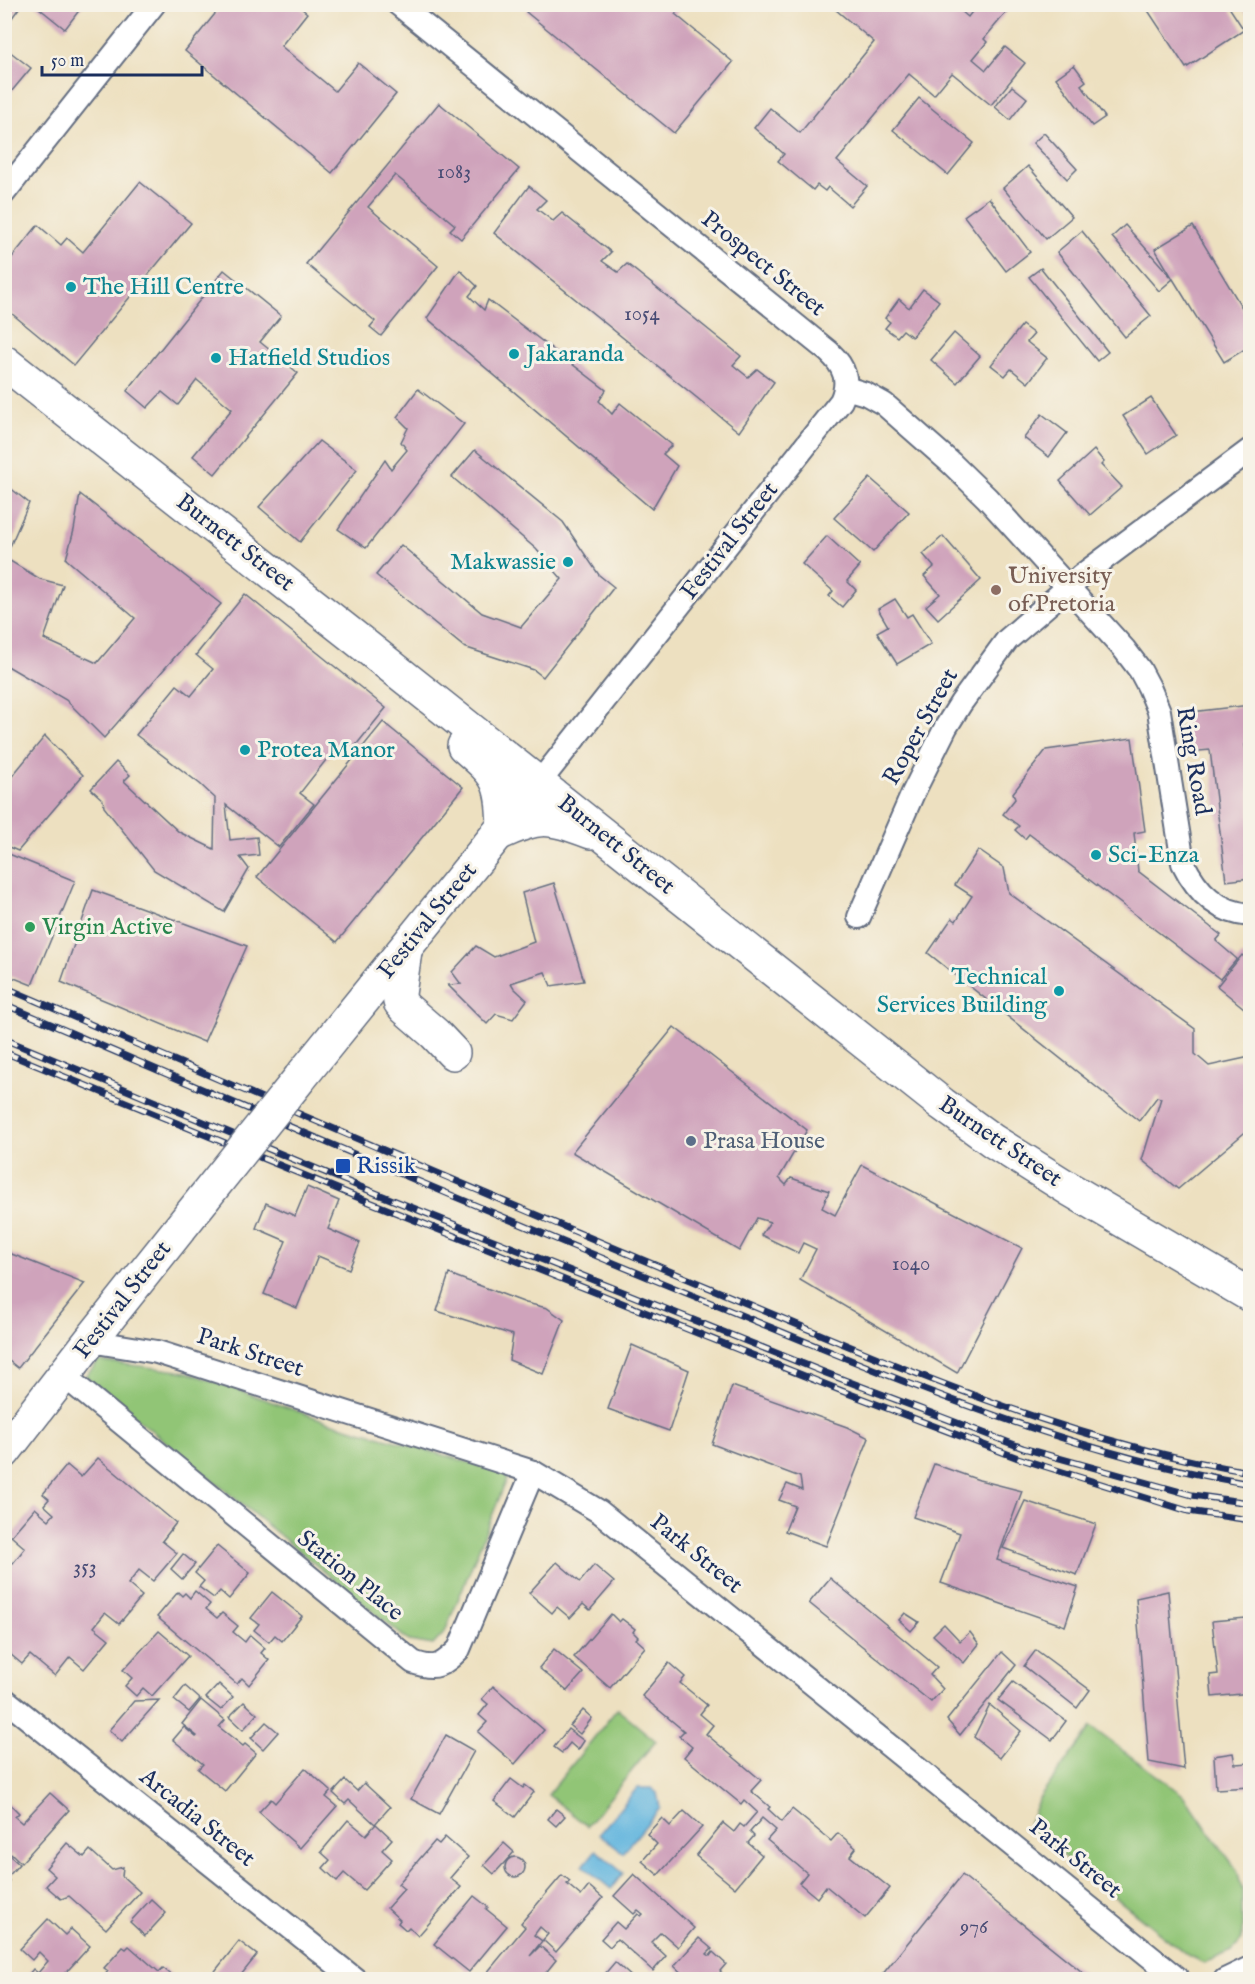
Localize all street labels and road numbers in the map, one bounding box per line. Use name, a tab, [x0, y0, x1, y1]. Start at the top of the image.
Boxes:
street label: Prospect Street	[694, 204, 832, 324]
street label: Festival Street	[674, 476, 786, 606]
street label: Burnett Street	[169, 487, 301, 599]
street label: Roper Street	[876, 663, 966, 791]
street label: Ring Road	[1168, 704, 1218, 818]
street label: Burnett Street	[551, 788, 681, 902]
street label: Festival Street	[371, 856, 485, 986]
street label: Burnett Street	[932, 1089, 1068, 1195]
street label: Festival Street	[67, 1235, 179, 1365]
street label: Park Street	[193, 1321, 307, 1385]
street label: Park Street	[643, 1507, 749, 1601]
street label: Station Place	[290, 1524, 410, 1628]
street label: Arcadia Street	[132, 1761, 261, 1874]
street label: Park Street	[1022, 1812, 1128, 1906]

